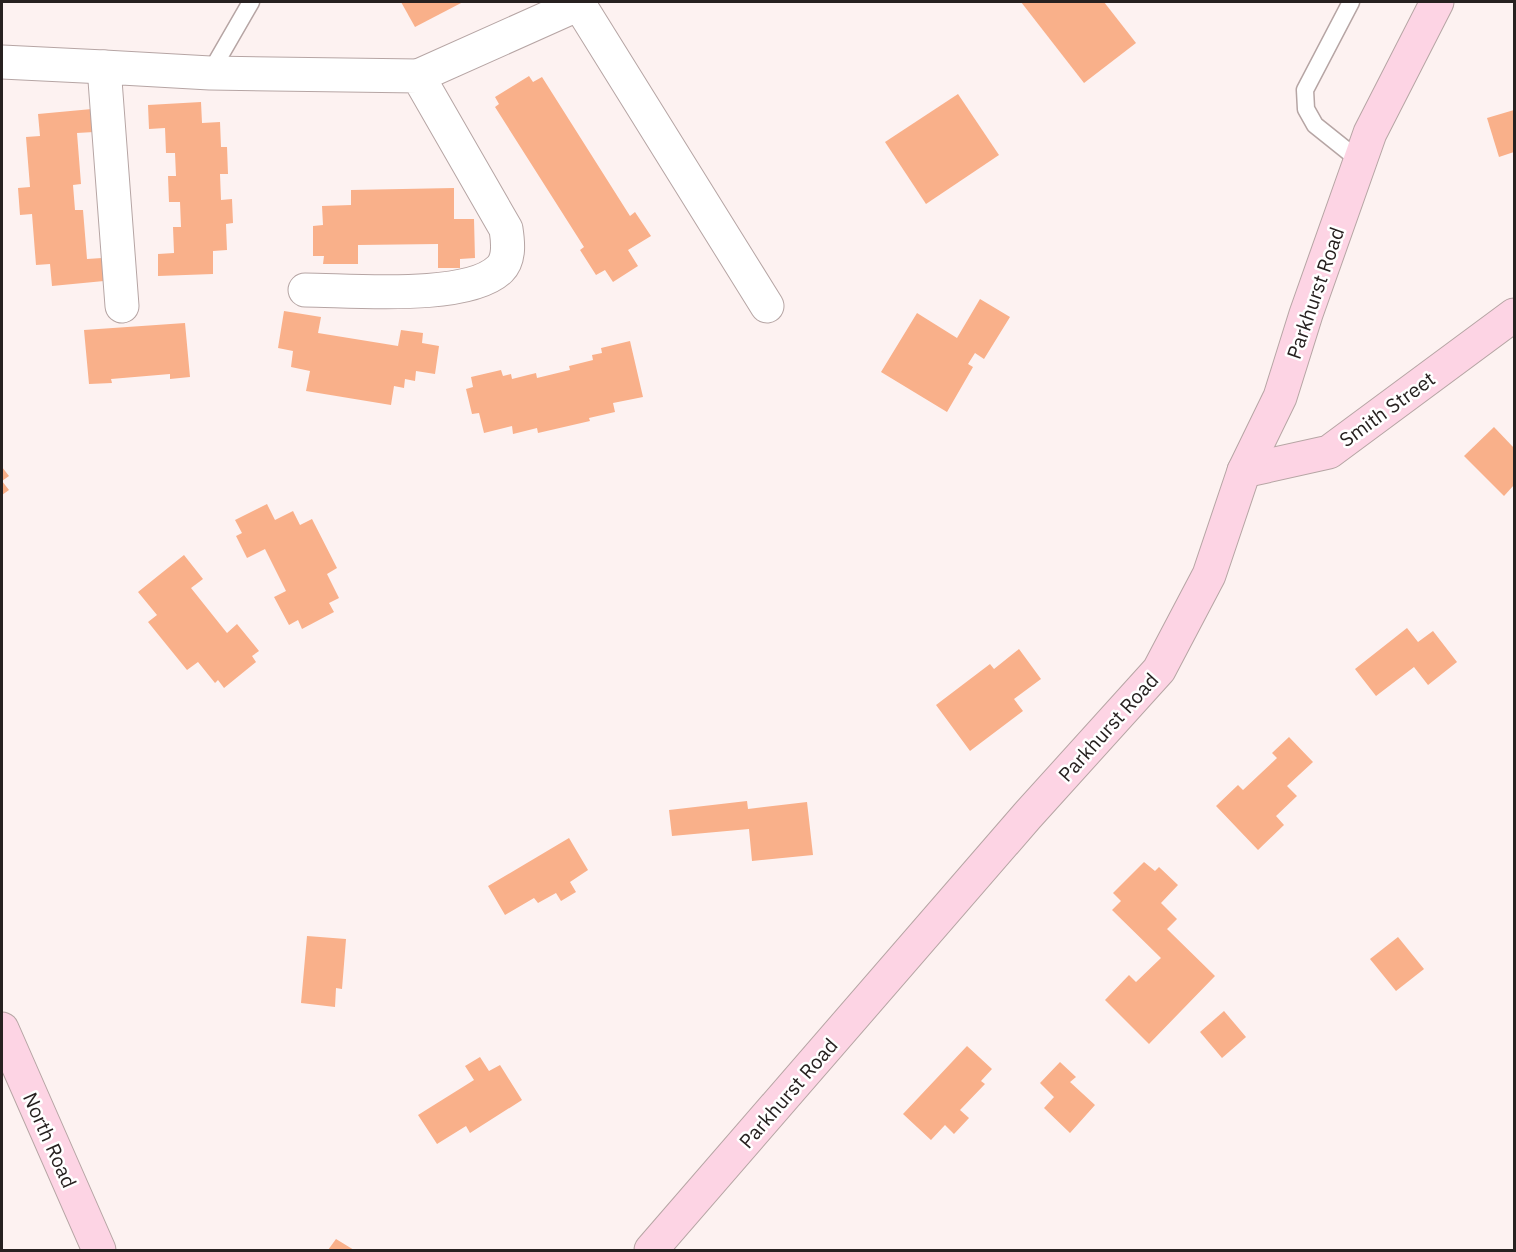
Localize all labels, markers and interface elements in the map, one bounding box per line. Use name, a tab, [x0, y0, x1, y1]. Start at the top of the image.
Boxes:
street label: Parkhurst Road	[1280, 223, 1350, 363]
street label: Smith Street	[1334, 365, 1440, 453]
street label: Parkhurst Road	[1052, 667, 1164, 787]
street label: Parkhurst Road	[733, 1032, 843, 1154]
street label: North Road	[17, 1088, 83, 1192]

